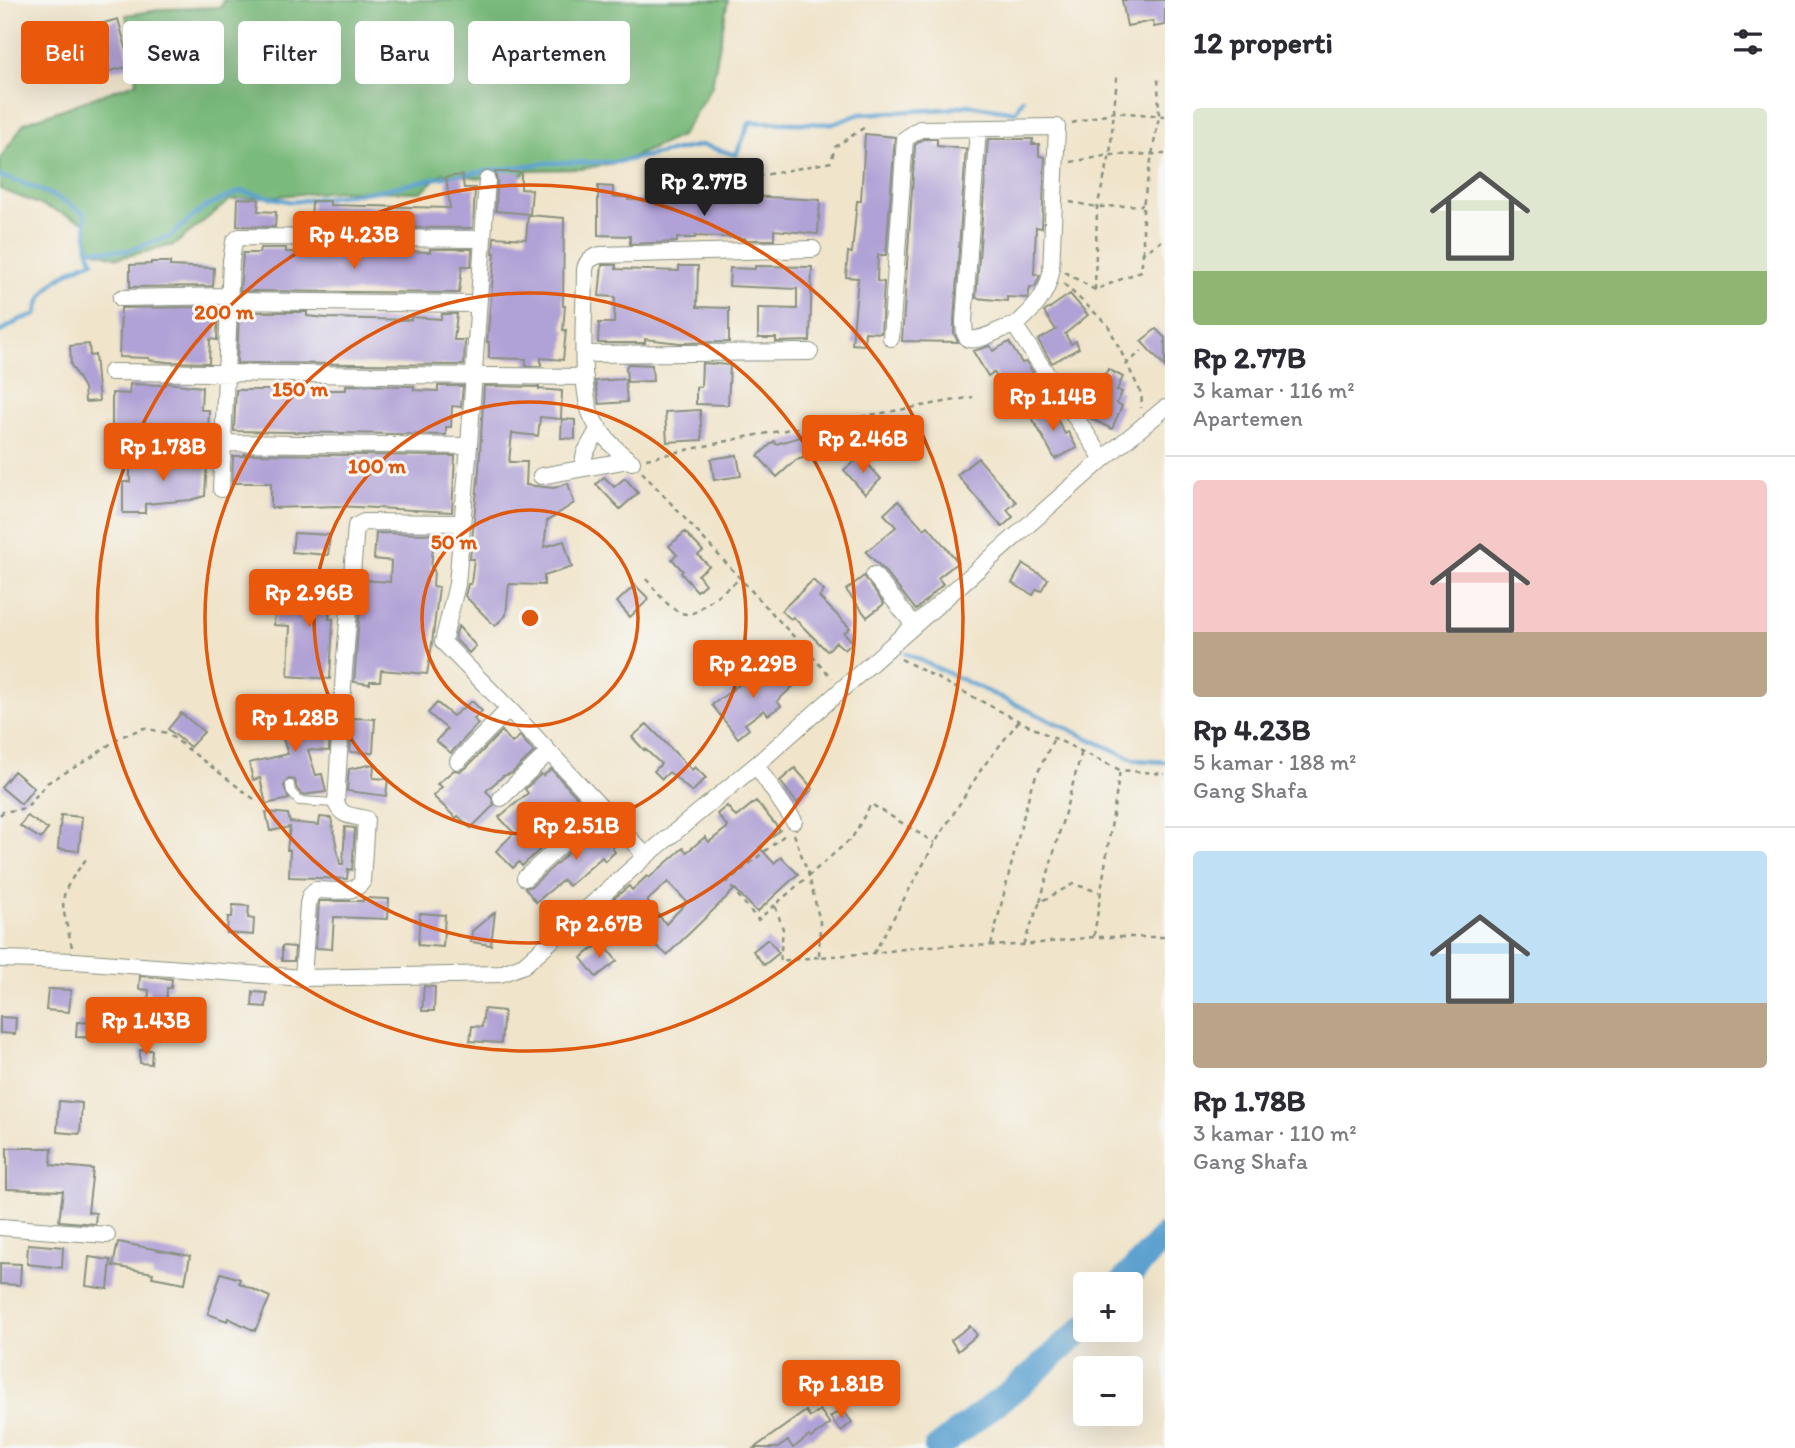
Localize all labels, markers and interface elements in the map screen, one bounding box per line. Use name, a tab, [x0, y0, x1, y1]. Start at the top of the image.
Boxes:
chip: Beli	[21, 21, 109, 84]
chip: Sewa	[123, 21, 224, 84]
chip: Filter	[238, 21, 341, 84]
chip: Baru	[355, 21, 454, 84]
chip: Apartemen	[468, 21, 630, 84]
icon: filters	[1729, 23, 1767, 61]
text: 12 properti	[1193, 24, 1333, 61]
icon: home	[1417, 153, 1543, 279]
pin: Rp 2.77B	[632, 158, 776, 218]
text: Rp 2.77B	[661, 167, 747, 195]
pin: Rp 4.23B	[282, 212, 426, 271]
text: Rp 4.23B	[309, 220, 399, 248]
text: 200 m	[194, 299, 254, 324]
text: Rp 2.77B	[1193, 339, 1306, 376]
pin: Rp 1.14B	[981, 374, 1125, 433]
text: 150 m	[272, 376, 328, 401]
text: 3 kamar · 116 m²	[1193, 376, 1355, 404]
text: Rp 1.14B	[1010, 382, 1096, 410]
text: Apartemen	[1193, 404, 1303, 432]
pin: Rp 2.46B	[791, 416, 935, 475]
pin: Rp 1.78B	[91, 424, 235, 483]
text: Rp 2.46B	[818, 424, 908, 452]
text: Rp 1.78B	[120, 432, 206, 460]
text: 100 m	[348, 453, 406, 478]
icon: home	[1417, 525, 1543, 651]
text: 50 m	[431, 529, 478, 554]
pin: Rp 2.96B	[237, 570, 381, 629]
text: Rp 2.96B	[265, 578, 353, 606]
centre of rings	[518, 606, 542, 630]
pin: Rp 2.29B	[681, 640, 825, 700]
text: Rp 2.29B	[709, 649, 797, 677]
pin: Rp 1.28B	[223, 694, 367, 754]
text: Rp 1.28B	[251, 703, 339, 731]
text: Rp 4.23B	[1193, 711, 1311, 748]
text: 5 kamar · 188 m²	[1193, 748, 1357, 776]
text: Gang Shafa	[1193, 776, 1308, 804]
pin: Rp 2.51B	[504, 802, 648, 862]
text: Rp 2.51B	[533, 811, 619, 839]
icon: home	[1417, 896, 1543, 1022]
pin: Rp 2.67B	[527, 900, 671, 960]
text: Rp 2.67B	[555, 909, 643, 937]
pin: Rp 1.43B	[74, 998, 218, 1057]
text: Rp 1.43B	[102, 1006, 190, 1034]
text: Rp 1.78B	[1193, 1082, 1306, 1119]
text: 3 kamar · 110 m²	[1193, 1119, 1357, 1147]
text: Gang Shafa	[1193, 1147, 1308, 1175]
map controls	[1073, 1272, 1143, 1426]
button: +	[1073, 1272, 1143, 1342]
button: −	[1073, 1356, 1143, 1426]
pin: Rp 1.81B	[769, 1360, 913, 1420]
text: Rp 1.81B	[798, 1369, 884, 1397]

